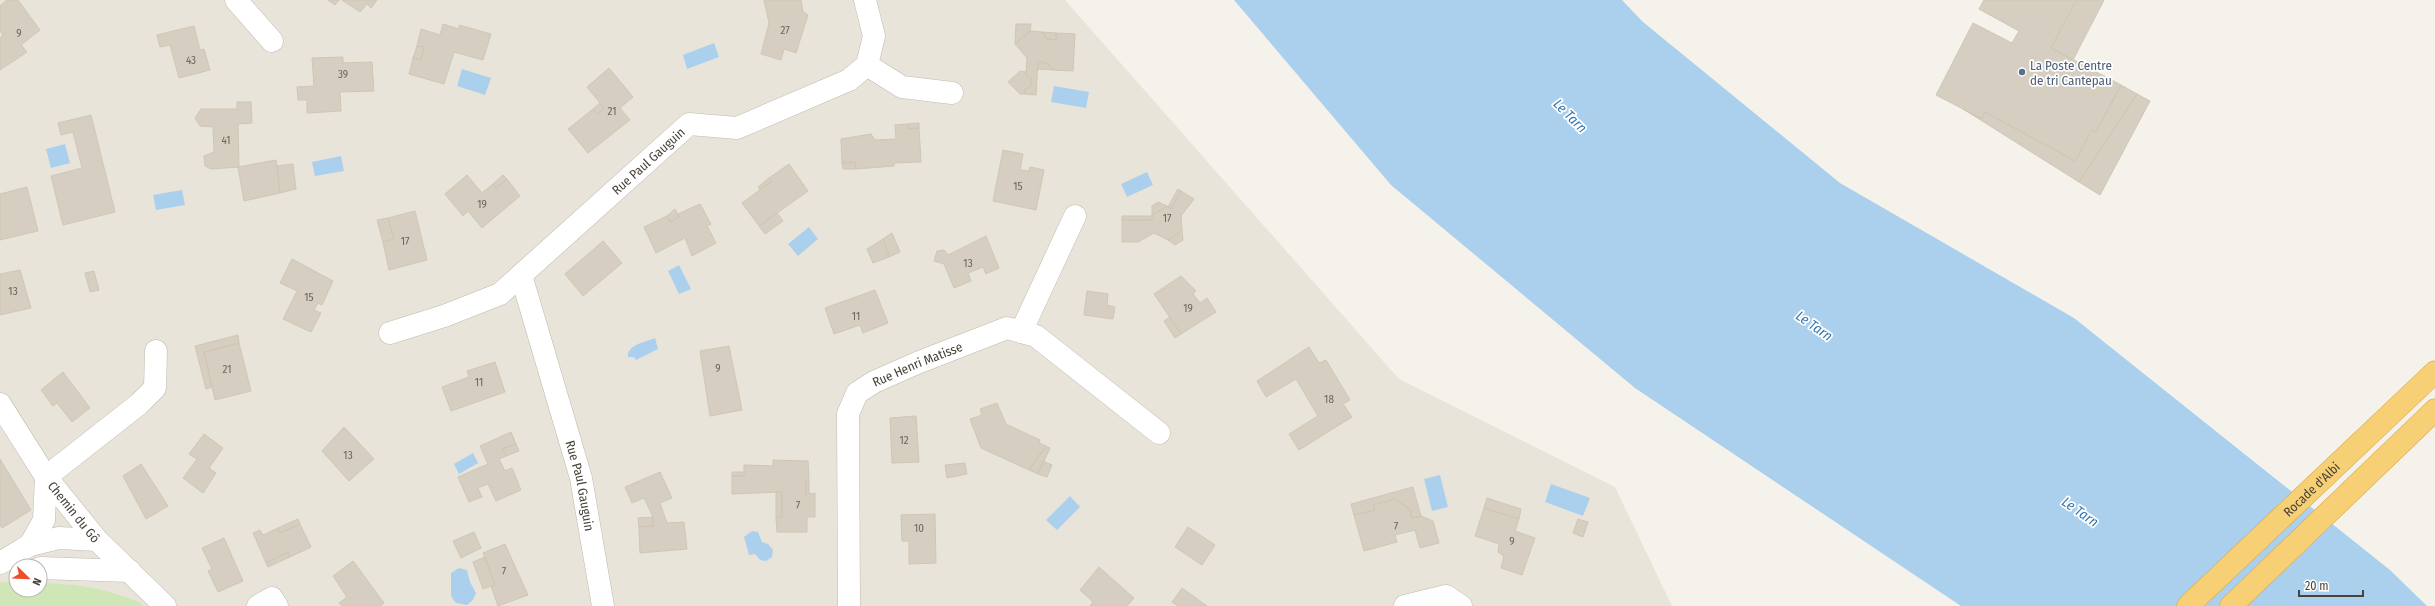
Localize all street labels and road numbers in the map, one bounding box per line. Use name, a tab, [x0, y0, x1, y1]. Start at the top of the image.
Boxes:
street label: Rue Paul Gauguin	[609, 124, 688, 197]
street label: Rue Henri Matisse	[870, 339, 964, 389]
street label: Rue Paul Gauguin	[563, 438, 597, 532]
street label: Rocade d'Albi	[2280, 459, 2343, 519]
street label: Chemin du Gô	[45, 478, 103, 545]

